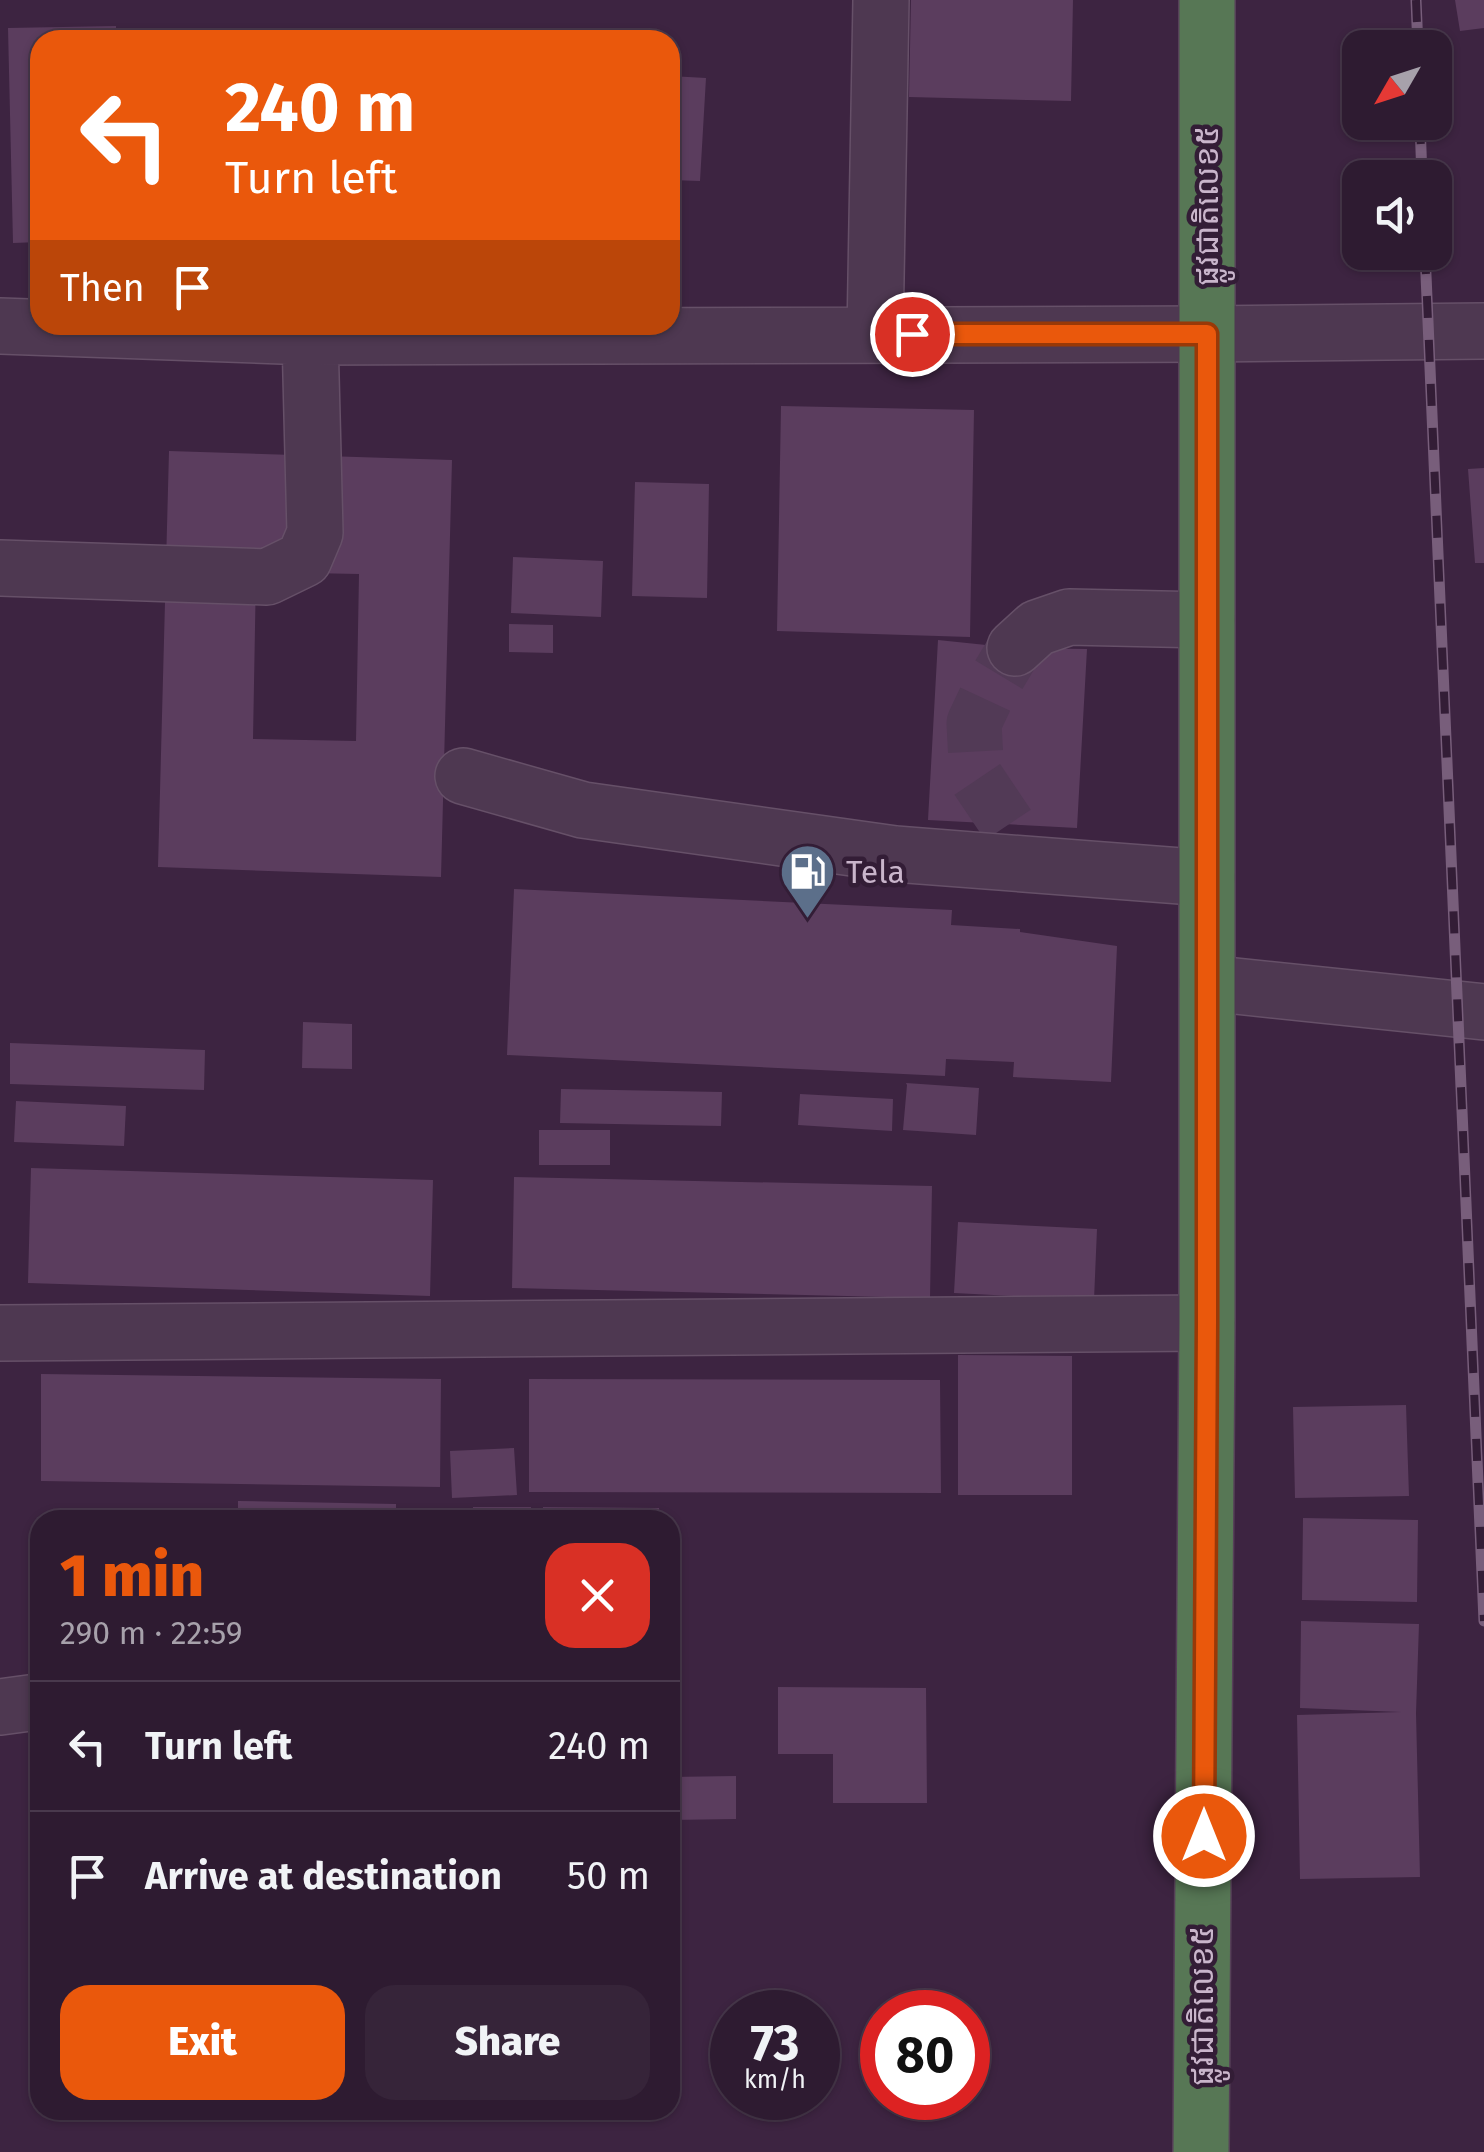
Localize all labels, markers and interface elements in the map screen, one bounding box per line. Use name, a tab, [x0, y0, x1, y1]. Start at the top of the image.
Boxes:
north arrow	[1342, 30, 1452, 140]
map controls	[1342, 30, 1452, 270]
text: 240 m	[225, 66, 415, 150]
icon: left	[60, 70, 190, 200]
street label: ផ្លូវជាតិលេខ៥	[1188, 126, 1235, 286]
text: Turn left	[225, 151, 397, 205]
button: sound	[1342, 160, 1452, 270]
icon: arrive	[165, 260, 220, 315]
text: Then	[60, 265, 145, 311]
pin	[870, 292, 955, 377]
icon: arrive	[885, 307, 940, 362]
fuel station icon: Tela	[777, 842, 837, 921]
place label: Tela	[846, 853, 905, 891]
text: 1 min	[60, 1540, 204, 1612]
button: close	[545, 1543, 650, 1648]
text: 290 m · 22:59	[60, 1614, 243, 1652]
icon: left	[60, 1719, 115, 1774]
text: Turn left	[145, 1723, 292, 1769]
text: 240 m	[548, 1723, 650, 1769]
position arrow	[1152, 1784, 1256, 1888]
icon: arrive	[60, 1849, 115, 1904]
text: Arrive at destination	[145, 1853, 502, 1899]
text: 50 m	[567, 1853, 650, 1899]
street label: ផ្លូវជាតិលេខ៥	[1183, 1926, 1230, 2086]
button: Exit	[60, 1985, 345, 2100]
button: Share	[365, 1985, 650, 2100]
speed limit sign: 80	[860, 1990, 990, 2120]
text: 73	[750, 2013, 800, 2073]
text: km/h	[744, 2065, 806, 2095]

